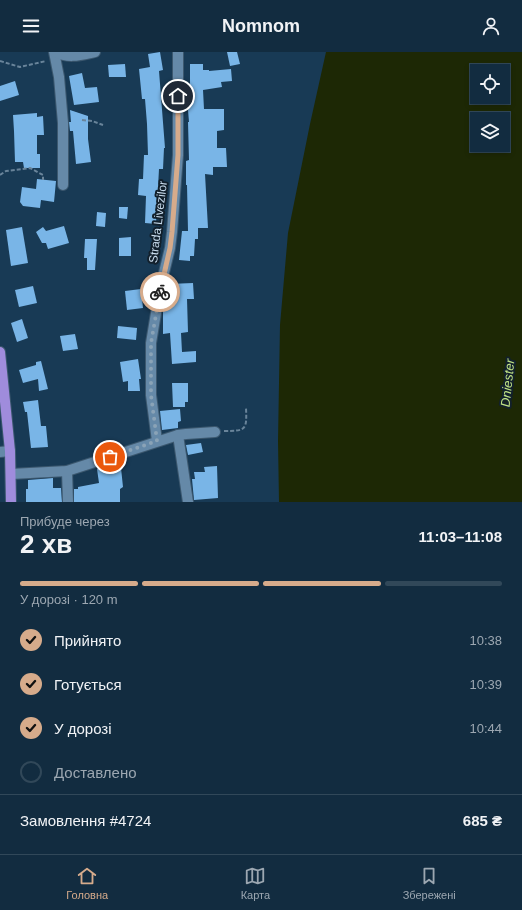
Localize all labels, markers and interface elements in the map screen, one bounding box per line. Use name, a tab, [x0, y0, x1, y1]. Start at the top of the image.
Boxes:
icon: menu	[20, 15, 42, 37]
icon: person	[480, 15, 502, 37]
text: Nomnom	[222, 16, 300, 36]
map controls	[470, 64, 510, 152]
button: locate	[470, 64, 510, 104]
pin	[161, 79, 195, 113]
icon: home	[167, 85, 189, 107]
button: layers	[470, 112, 510, 152]
street label: Strada Livezilor	[146, 180, 170, 264]
courier	[140, 272, 180, 312]
icon: bike	[149, 281, 171, 303]
water label: Dniester	[498, 358, 518, 408]
pin	[93, 440, 127, 474]
icon: bag	[99, 446, 121, 468]
text: Прибуде через	[20, 514, 110, 529]
text: 11:03–11:08	[419, 528, 502, 545]
text: 2 хв	[20, 529, 72, 559]
text: У дорозі · 120 m	[20, 592, 118, 607]
icon: check	[20, 629, 42, 651]
text: Прийнято	[54, 632, 121, 649]
text: 10:38	[469, 633, 502, 648]
icon: check	[20, 673, 42, 695]
text: Готується	[54, 676, 122, 693]
text: 10:39	[469, 677, 502, 692]
icon: check	[20, 717, 42, 739]
text: У дорозі	[54, 720, 112, 737]
text: 10:44	[469, 721, 502, 736]
text: Доставлено	[54, 764, 137, 781]
text: Замовлення #4724	[20, 812, 151, 829]
text: 685 ₴	[463, 812, 502, 829]
tab: Головна	[66, 865, 108, 901]
tab: Карта	[241, 865, 270, 901]
tab: Збережені	[403, 865, 456, 901]

